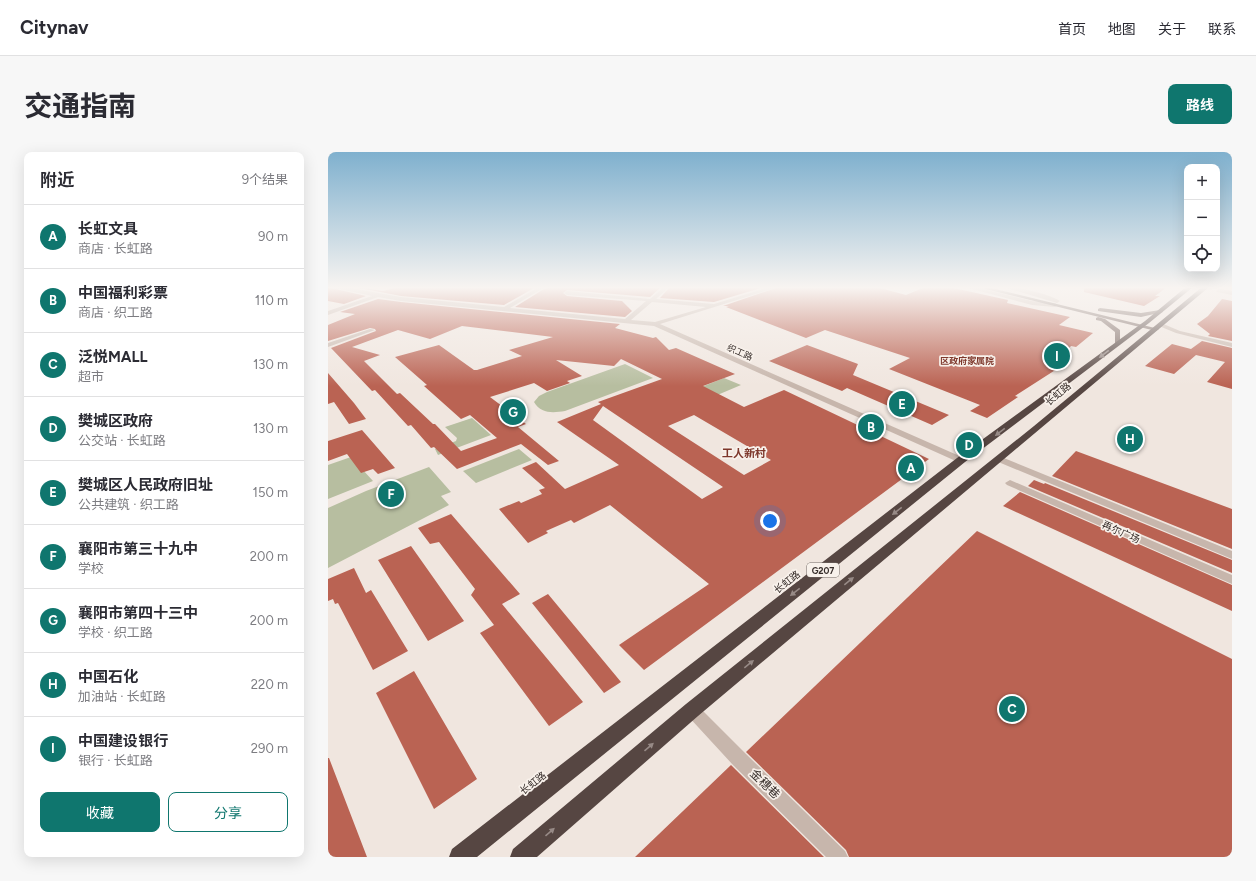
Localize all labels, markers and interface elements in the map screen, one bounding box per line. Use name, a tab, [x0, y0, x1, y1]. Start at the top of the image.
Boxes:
text: Citynav	[20, 16, 89, 39]
text: 首页	[1058, 21, 1086, 38]
text: 地图	[1108, 21, 1136, 38]
text: 关于	[1158, 21, 1186, 38]
text: 联系	[1208, 21, 1236, 38]
button: 路线	[1168, 84, 1232, 124]
text: 交通指南	[24, 89, 136, 123]
map controls	[1184, 164, 1220, 272]
button: +	[1184, 164, 1220, 200]
text: 附近	[40, 170, 74, 190]
text: 9个结果	[242, 172, 288, 187]
button: −	[1184, 200, 1220, 236]
text: 长虹文具	[78, 220, 138, 238]
text: A	[48, 229, 58, 244]
text: 90 m	[258, 229, 288, 244]
button: locate	[1184, 236, 1220, 272]
text: 商店 · 长虹路	[78, 241, 153, 256]
text: 中国福利彩票	[78, 284, 168, 302]
text: B	[49, 293, 57, 308]
text: 110 m	[255, 293, 288, 308]
text: 商店 · 织工路	[78, 305, 153, 320]
street label: 织工路	[725, 341, 755, 363]
pin: I	[1044, 341, 1070, 371]
text: 泛悦MALL	[78, 348, 148, 366]
one-way arrow	[1098, 349, 1109, 358]
district label: 区政府家属院	[940, 355, 994, 366]
text: C	[48, 357, 58, 372]
text: 130 m	[253, 357, 288, 372]
text: 超市	[78, 369, 104, 384]
street label: 长虹路	[1042, 379, 1074, 409]
pin: E	[889, 389, 915, 419]
pin: G	[500, 397, 526, 427]
text: 樊城区政府	[78, 412, 153, 430]
pin: B	[858, 412, 884, 442]
text: D	[48, 421, 58, 436]
text: 130 m	[253, 421, 288, 436]
pin: H	[1117, 424, 1143, 454]
one-way arrow	[994, 427, 1005, 436]
pin: D	[956, 430, 982, 460]
text: 公交站 · 长虹路	[78, 433, 166, 448]
district label: 工人新村	[722, 447, 766, 460]
pin: A	[898, 453, 924, 483]
text: 樊城区人民政府旧址	[78, 476, 213, 494]
pin: F	[378, 479, 404, 509]
text: E	[49, 485, 57, 500]
text: 150 m	[253, 485, 288, 500]
text: 公共建筑 · 织工路	[78, 497, 179, 512]
one-way arrow	[892, 507, 903, 516]
your location	[760, 511, 780, 531]
street label: 再尔广场	[1100, 518, 1142, 546]
text: 襄阳市第三十九中	[78, 540, 198, 558]
text: F	[49, 549, 57, 564]
text: 200 m	[250, 549, 288, 564]
text: 学校	[78, 561, 104, 576]
road number: G207	[807, 563, 839, 577]
street label: 长虹路	[771, 568, 803, 596]
one-way arrow	[844, 577, 855, 586]
one-way arrow	[790, 588, 801, 596]
text: 襄阳市第四十三中	[78, 604, 198, 622]
text: G	[48, 613, 58, 628]
text: 200 m	[250, 613, 288, 628]
text: 学校 · 织工路	[78, 625, 153, 640]
one-way arrow	[744, 659, 754, 668]
text: 中国石化	[78, 668, 138, 686]
text: H	[48, 677, 58, 692]
text: 220 m	[251, 677, 288, 692]
text: 加油站 · 长虹路	[78, 689, 166, 704]
pin: C	[999, 694, 1025, 724]
text: 中国建设银行	[78, 732, 168, 750]
text: I	[51, 741, 55, 756]
text: 290 m	[251, 741, 288, 756]
one-way arrow	[644, 743, 655, 752]
text: 银行 · 长虹路	[78, 753, 153, 768]
street label: 金穗巷	[747, 766, 783, 802]
street label: 长虹路	[517, 769, 549, 797]
button: 收藏	[40, 792, 160, 832]
button: 分享	[168, 792, 288, 832]
one-way arrow	[545, 827, 556, 836]

